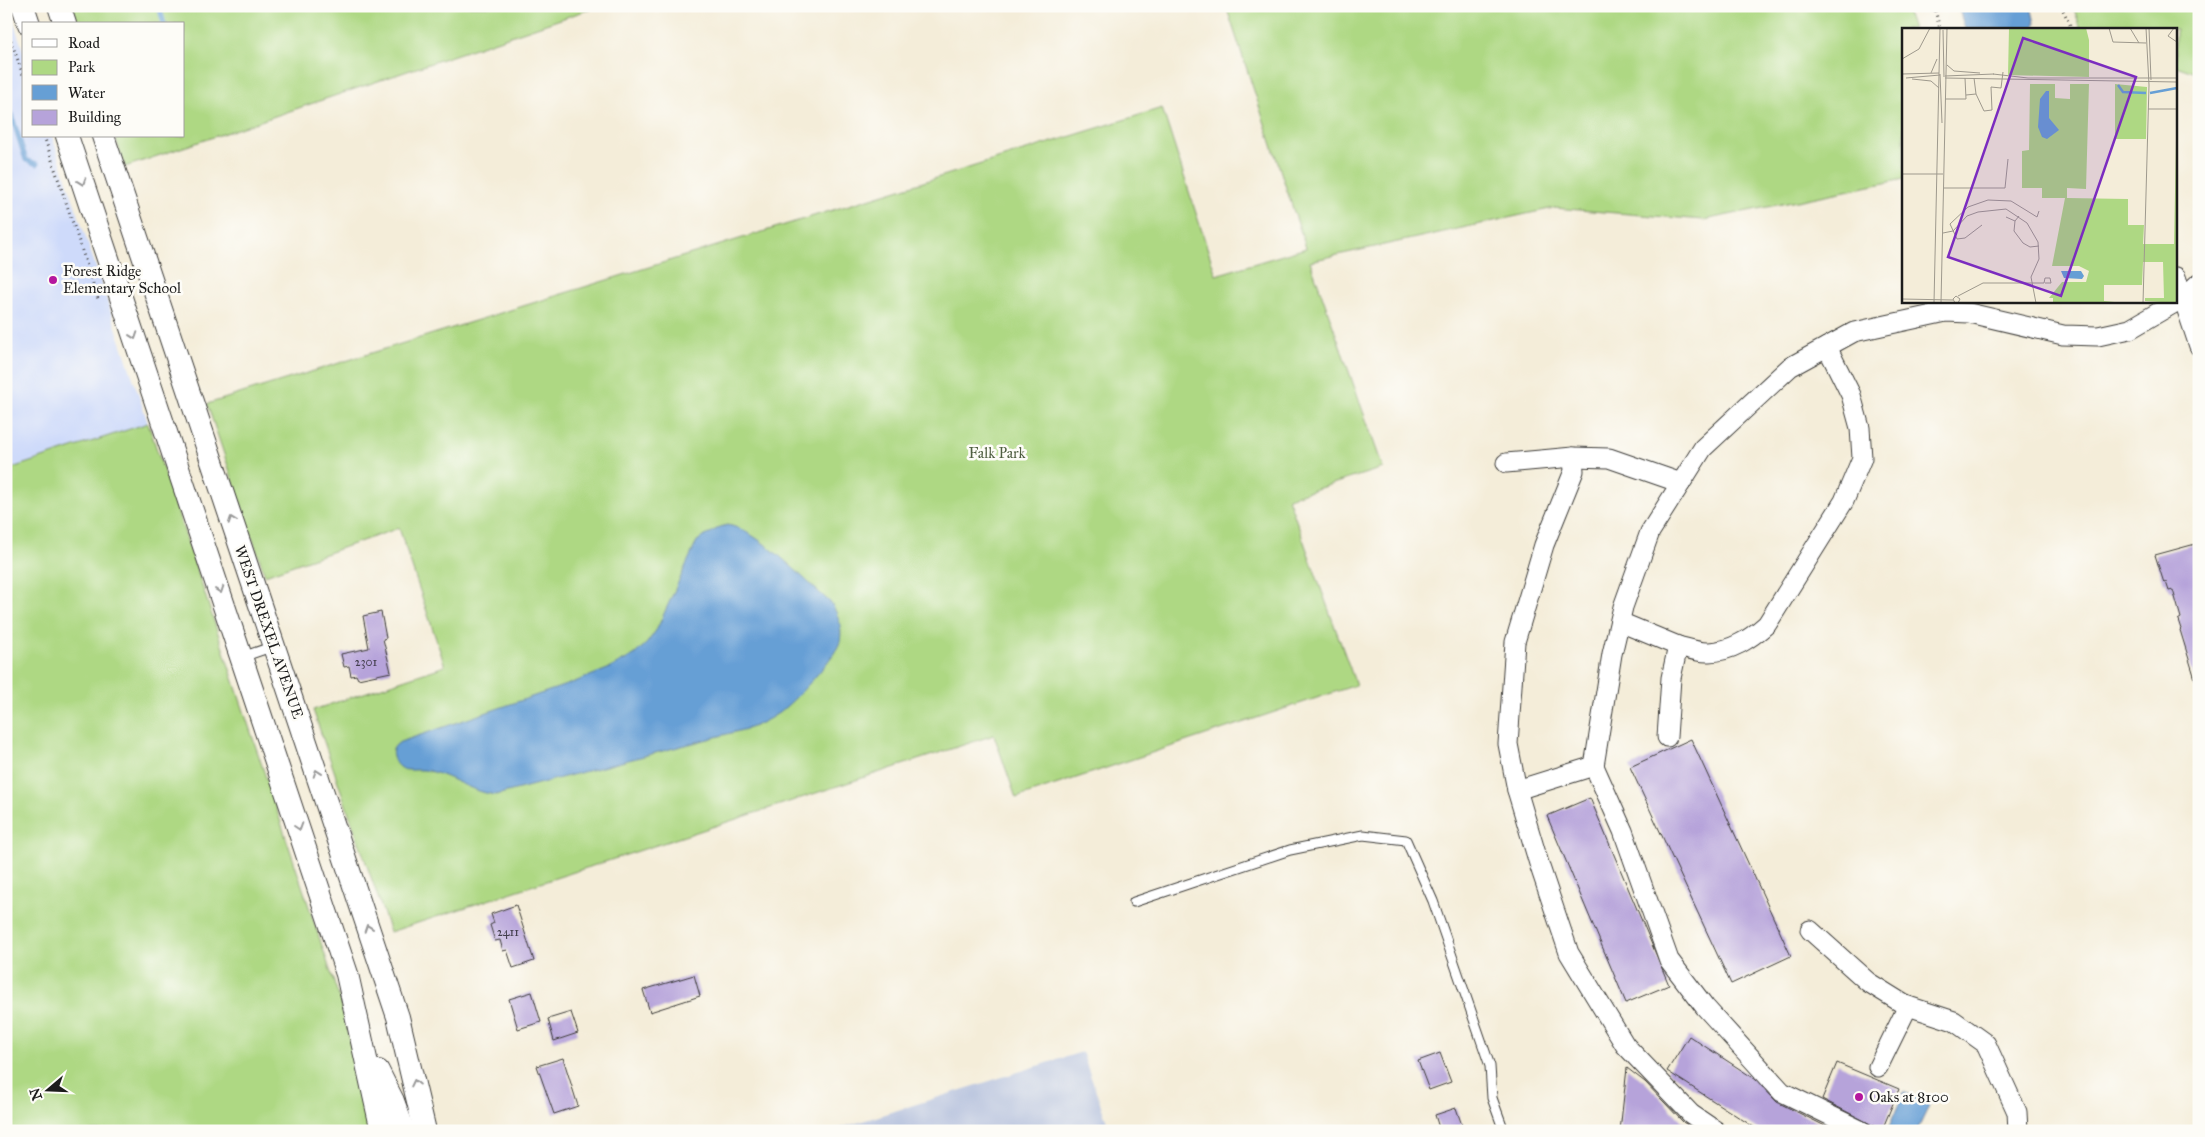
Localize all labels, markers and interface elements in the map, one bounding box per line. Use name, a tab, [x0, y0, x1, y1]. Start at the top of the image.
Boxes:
legend	[22, 22, 185, 138]
inset map	[1902, 28, 2178, 302]
text: Road	[68, 34, 100, 52]
text: Park	[68, 58, 95, 76]
text: Water	[68, 84, 105, 102]
text: Building	[68, 108, 122, 126]
one-way arrow	[77, 178, 87, 186]
place label: Forest Ridge Elementary School	[63, 262, 182, 297]
marker: Forest Ridge Elementary School	[47, 274, 59, 286]
one-way arrow	[129, 332, 139, 340]
park label: Falk Park	[968, 444, 1026, 462]
one-way arrow	[227, 516, 237, 525]
street label: WEST DREXEL AVENUE	[231, 543, 307, 721]
one-way arrow	[214, 585, 224, 594]
house number: 2301	[355, 655, 377, 669]
one-way arrow	[312, 770, 322, 778]
one-way arrow	[293, 822, 303, 831]
one-way arrow	[364, 924, 374, 932]
house number: 2411	[497, 925, 519, 939]
north arrow	[22, 1064, 72, 1114]
one-way arrow	[410, 1079, 421, 1088]
text: N	[26, 1086, 46, 1102]
place label: Oaks at 8100	[1869, 1088, 1949, 1106]
marker: Oaks at 8100	[1853, 1091, 1865, 1103]

